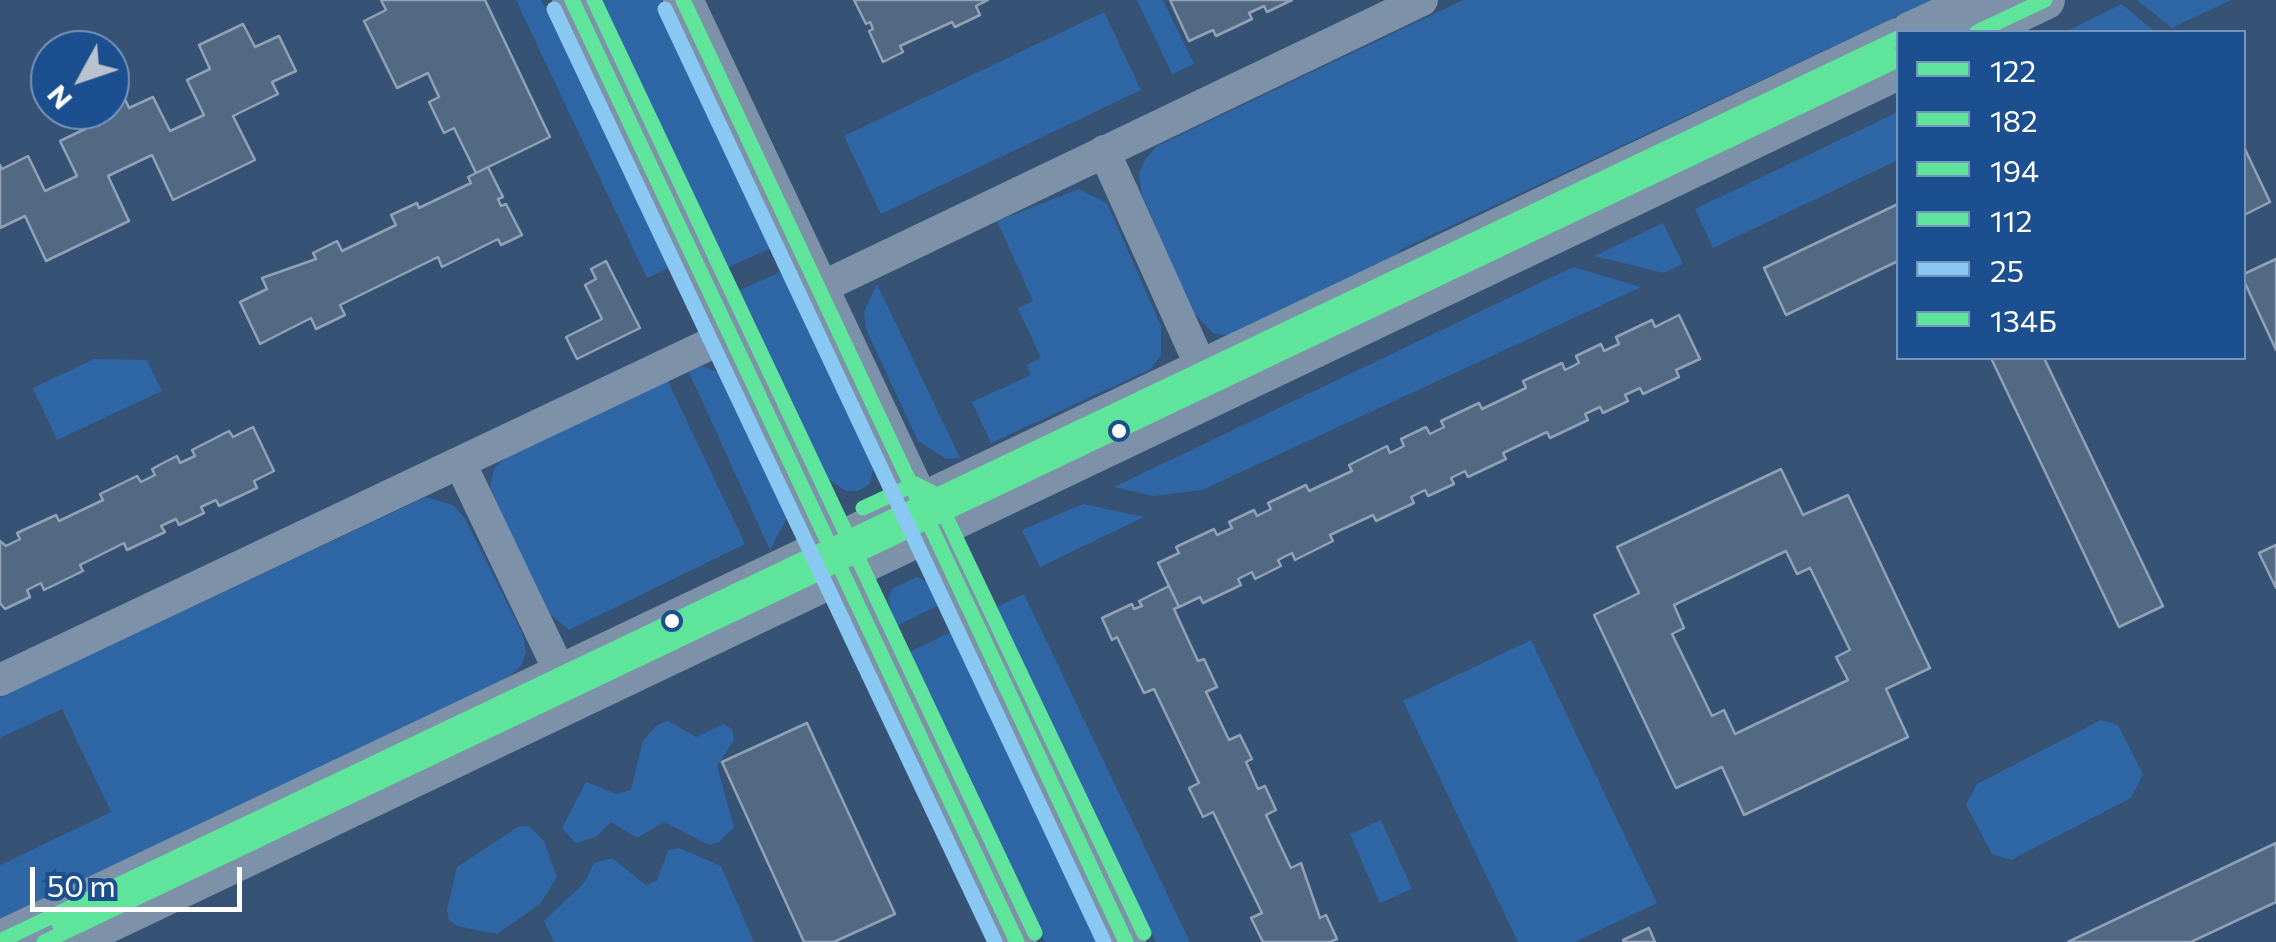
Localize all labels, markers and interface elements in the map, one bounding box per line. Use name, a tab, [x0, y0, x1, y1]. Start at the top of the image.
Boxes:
north arrow	[30, 30, 130, 130]
legend	[1896, 30, 2246, 360]
text: 122	[1990, 51, 2036, 88]
text: N	[39, 79, 78, 117]
text: 182	[1990, 101, 2038, 138]
text: 194	[1990, 151, 2039, 188]
text: 112	[1990, 201, 2032, 238]
text: 25	[1990, 251, 2024, 288]
text: 134Б	[1990, 301, 2057, 338]
unlabelled marker	[1109, 421, 1129, 441]
unlabelled marker	[662, 611, 682, 631]
scale bar	[35, 847, 248, 909]
text: 50 m	[47, 866, 116, 903]

